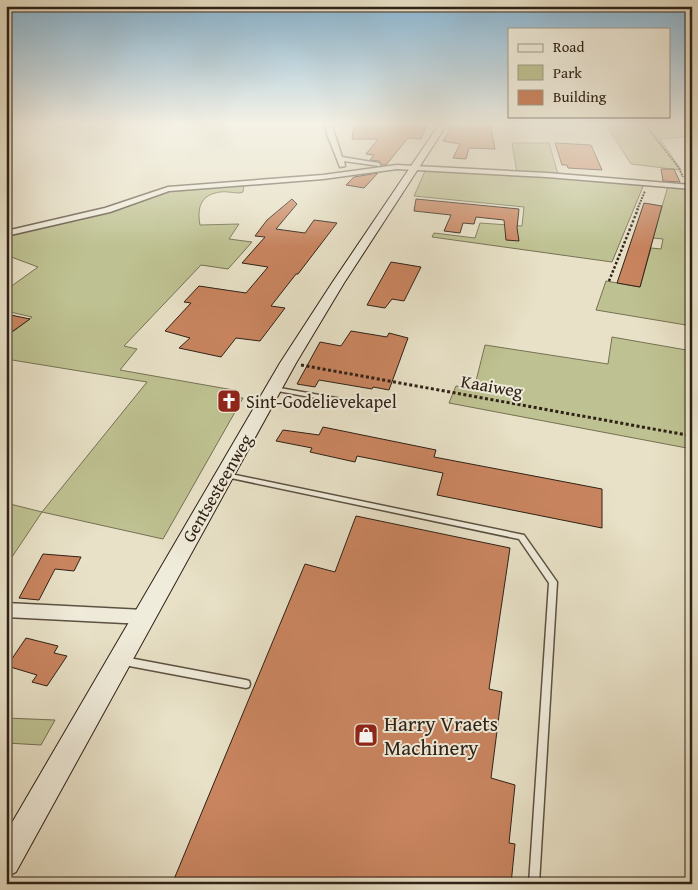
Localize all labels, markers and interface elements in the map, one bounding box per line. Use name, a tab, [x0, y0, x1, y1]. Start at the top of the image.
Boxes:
legend	[508, 28, 670, 118]
text: Road	[553, 36, 584, 57]
text: Park	[553, 62, 582, 83]
text: Building	[553, 86, 607, 107]
street label: Kaaiweg	[459, 367, 525, 405]
church icon: Sint-Godelievekapel	[216, 388, 242, 414]
place label: Sint-Godelievekapel	[246, 388, 397, 415]
street label: Gentsesteenweg	[175, 429, 259, 547]
place label: Harry Vraets Machinery	[384, 708, 498, 763]
shop icon: Harry Vraets Machinery	[353, 722, 379, 748]

